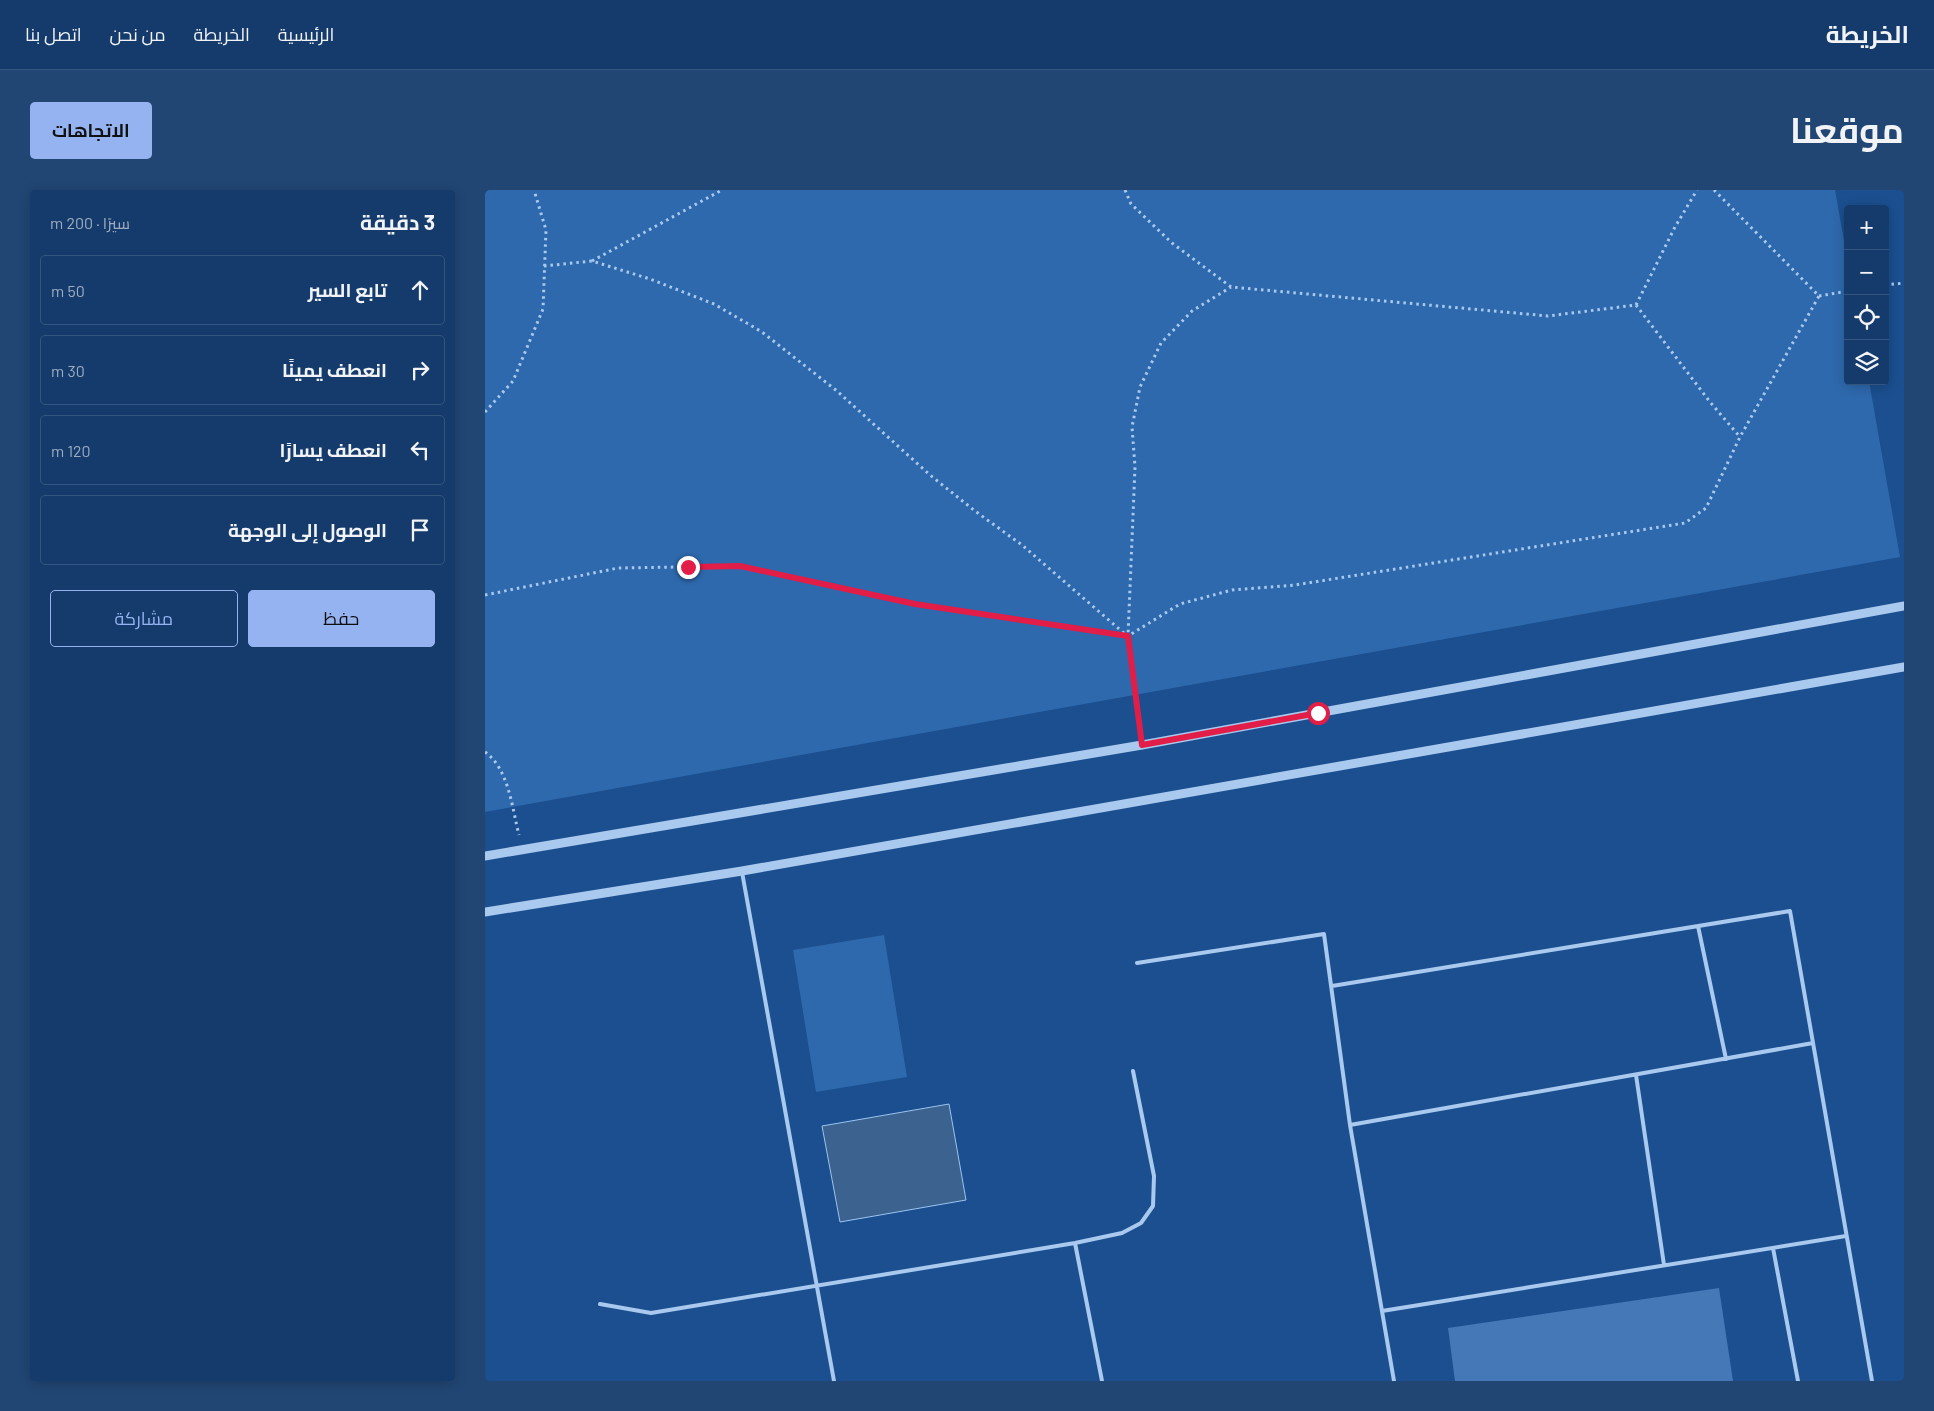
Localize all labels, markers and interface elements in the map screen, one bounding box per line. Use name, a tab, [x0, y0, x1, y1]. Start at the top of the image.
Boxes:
text: الخريطة	[1826, 19, 1909, 48]
text: اتصل بنا	[25, 23, 82, 45]
text: من نحن	[110, 23, 166, 45]
text: الخريطة	[194, 23, 250, 45]
text: الرئيسية	[278, 23, 334, 45]
button: الاتجاهات	[30, 102, 152, 159]
text: موقعنا	[1790, 108, 1904, 150]
map controls	[1844, 205, 1889, 385]
button: +	[1844, 205, 1889, 250]
text: 3 دقيقة	[360, 209, 435, 234]
text: سيرًا · 200 m	[50, 213, 130, 232]
button: −	[1844, 250, 1889, 295]
icon: ahead	[406, 276, 434, 304]
text: تابع السير	[308, 278, 387, 301]
text: 50 m	[51, 281, 85, 300]
button: locate	[1844, 295, 1889, 340]
button: layers	[1844, 340, 1889, 385]
icon: right	[406, 356, 434, 384]
text: انعطف يمينًا	[282, 358, 387, 381]
text: 30 m	[51, 361, 85, 380]
icon: left	[406, 436, 434, 464]
text: انعطف يسارًا	[280, 438, 387, 461]
text: 120 m	[51, 441, 91, 460]
icon: arrive	[406, 516, 434, 544]
text: الوصول إلى الوجهة	[228, 518, 387, 541]
route end	[677, 556, 700, 579]
button: مشاركة	[50, 590, 238, 647]
button: حفظ	[248, 590, 435, 647]
route start	[1307, 702, 1330, 725]

